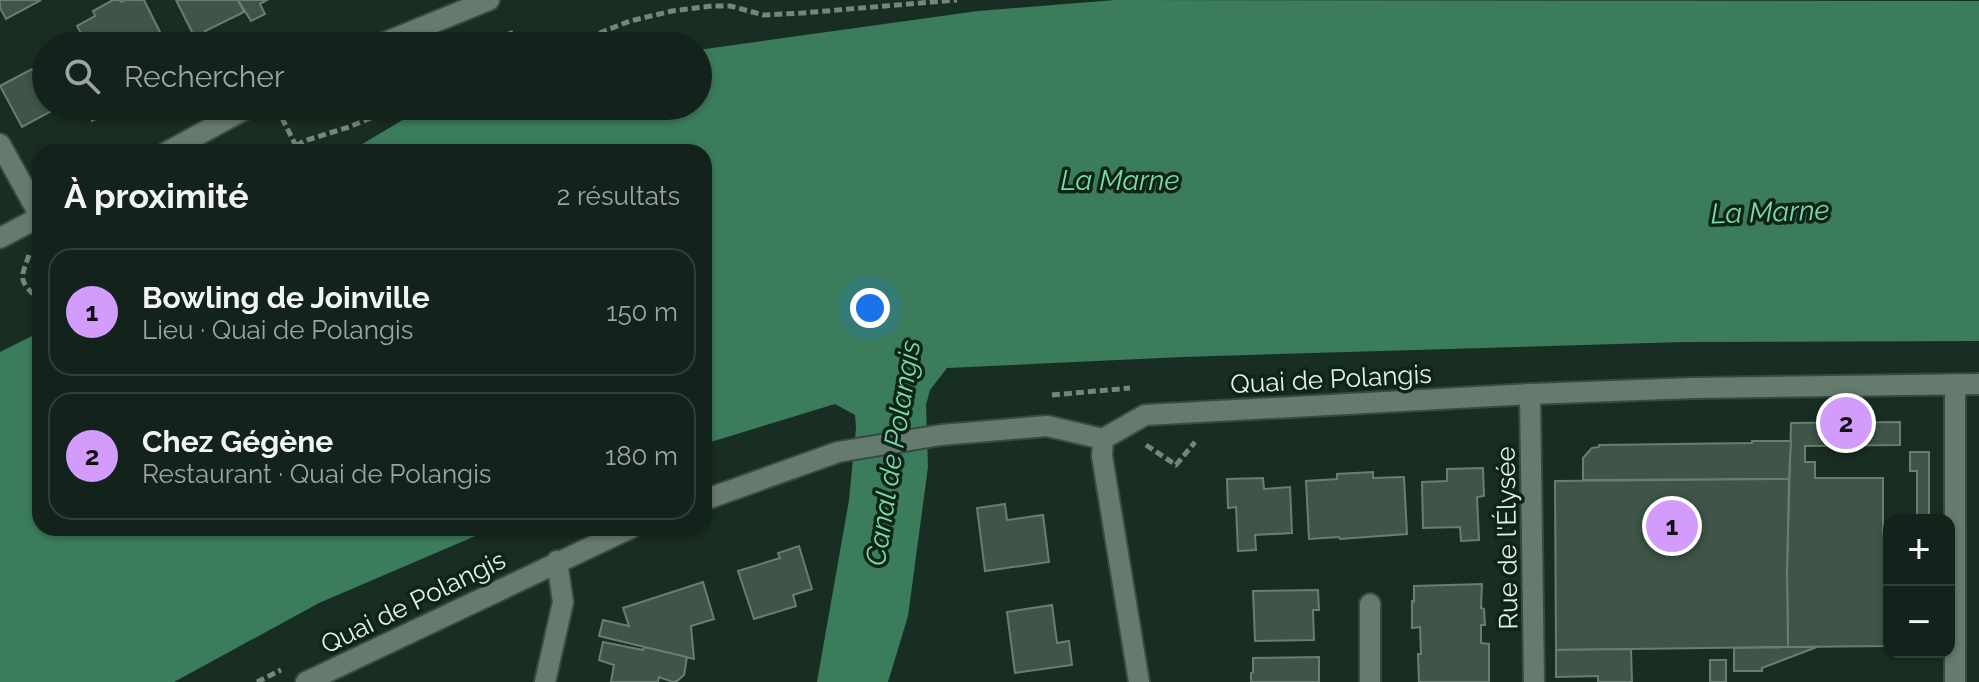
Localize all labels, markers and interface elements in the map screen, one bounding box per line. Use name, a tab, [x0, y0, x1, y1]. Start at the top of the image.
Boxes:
search box	[32, 32, 712, 120]
icon: search	[60, 54, 104, 98]
text: Rechercher	[124, 59, 284, 94]
water label: La Marne	[1061, 164, 1179, 197]
text: À proximité	[64, 176, 249, 216]
text: 2 résultats	[557, 181, 680, 211]
water label: La Marne	[1710, 193, 1830, 231]
text: Bowling de Joinville	[142, 280, 430, 315]
your location	[850, 288, 890, 328]
text: 1	[86, 297, 98, 327]
text: 150 m	[606, 297, 678, 327]
text: Lieu · Quai de Polangis	[142, 315, 413, 345]
water label: Canal de Polangis	[859, 338, 927, 568]
street label: Quai de Polangis	[1230, 359, 1432, 399]
pin: 2	[1820, 393, 1872, 453]
text: Chez Gégène	[142, 424, 333, 459]
text: 2	[85, 441, 99, 471]
text: 180 m	[605, 441, 678, 471]
street label: Rue de l'Élysée	[1490, 446, 1524, 630]
text: Restaurant · Quai de Polangis	[142, 459, 491, 489]
pin: 1	[1646, 496, 1698, 556]
map controls	[1883, 514, 1955, 658]
button: +	[1883, 514, 1955, 586]
street label: Quai de Polangis	[316, 544, 510, 660]
button: −	[1883, 586, 1955, 658]

